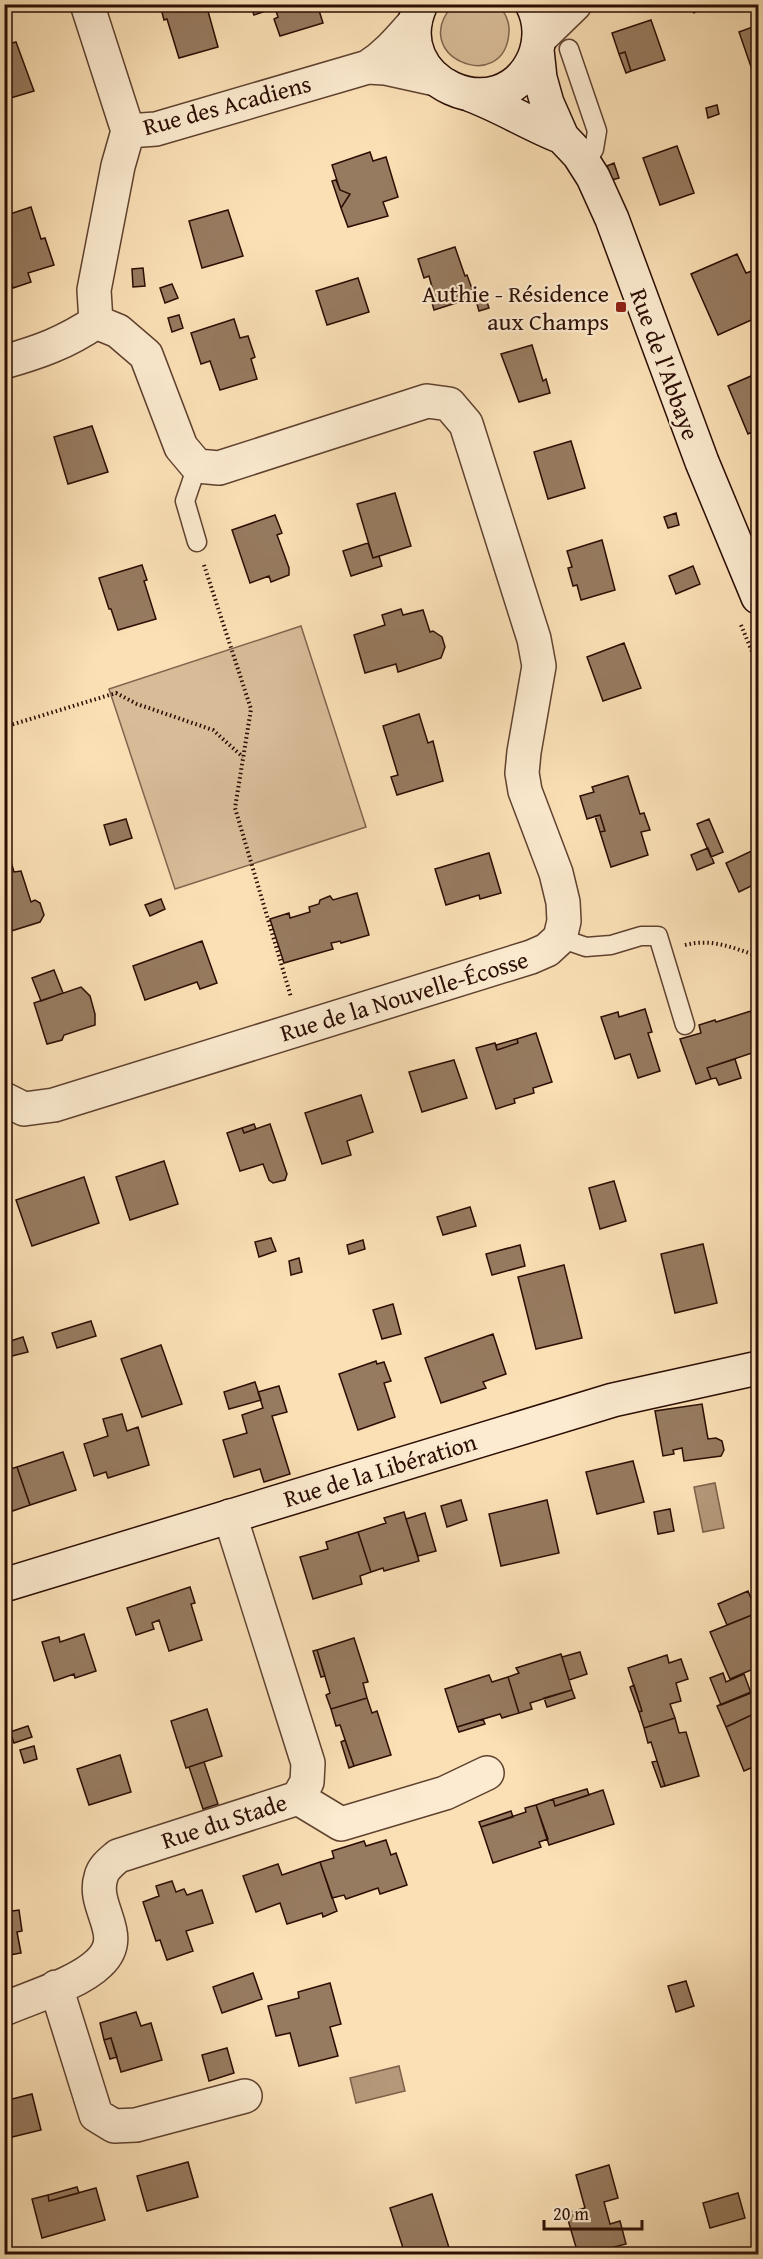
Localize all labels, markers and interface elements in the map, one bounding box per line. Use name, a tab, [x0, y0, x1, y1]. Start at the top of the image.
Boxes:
street label: Rue des Acadiens	[139, 66, 315, 144]
place label: Authie - Résidence aux Champs	[422, 276, 609, 339]
street label: Rue de l'Abbaye	[621, 283, 709, 445]
marker: Authie - Résidence aux Champs	[614, 300, 628, 314]
street label: Rue de la Nouvelle-Écosse	[276, 942, 532, 1050]
street label: Rue de la Libération	[279, 1424, 481, 1516]
street label: Rue du Stade	[157, 1784, 291, 1858]
scale bar	[544, 2193, 642, 2231]
text: 20 m	[553, 2200, 589, 2227]

